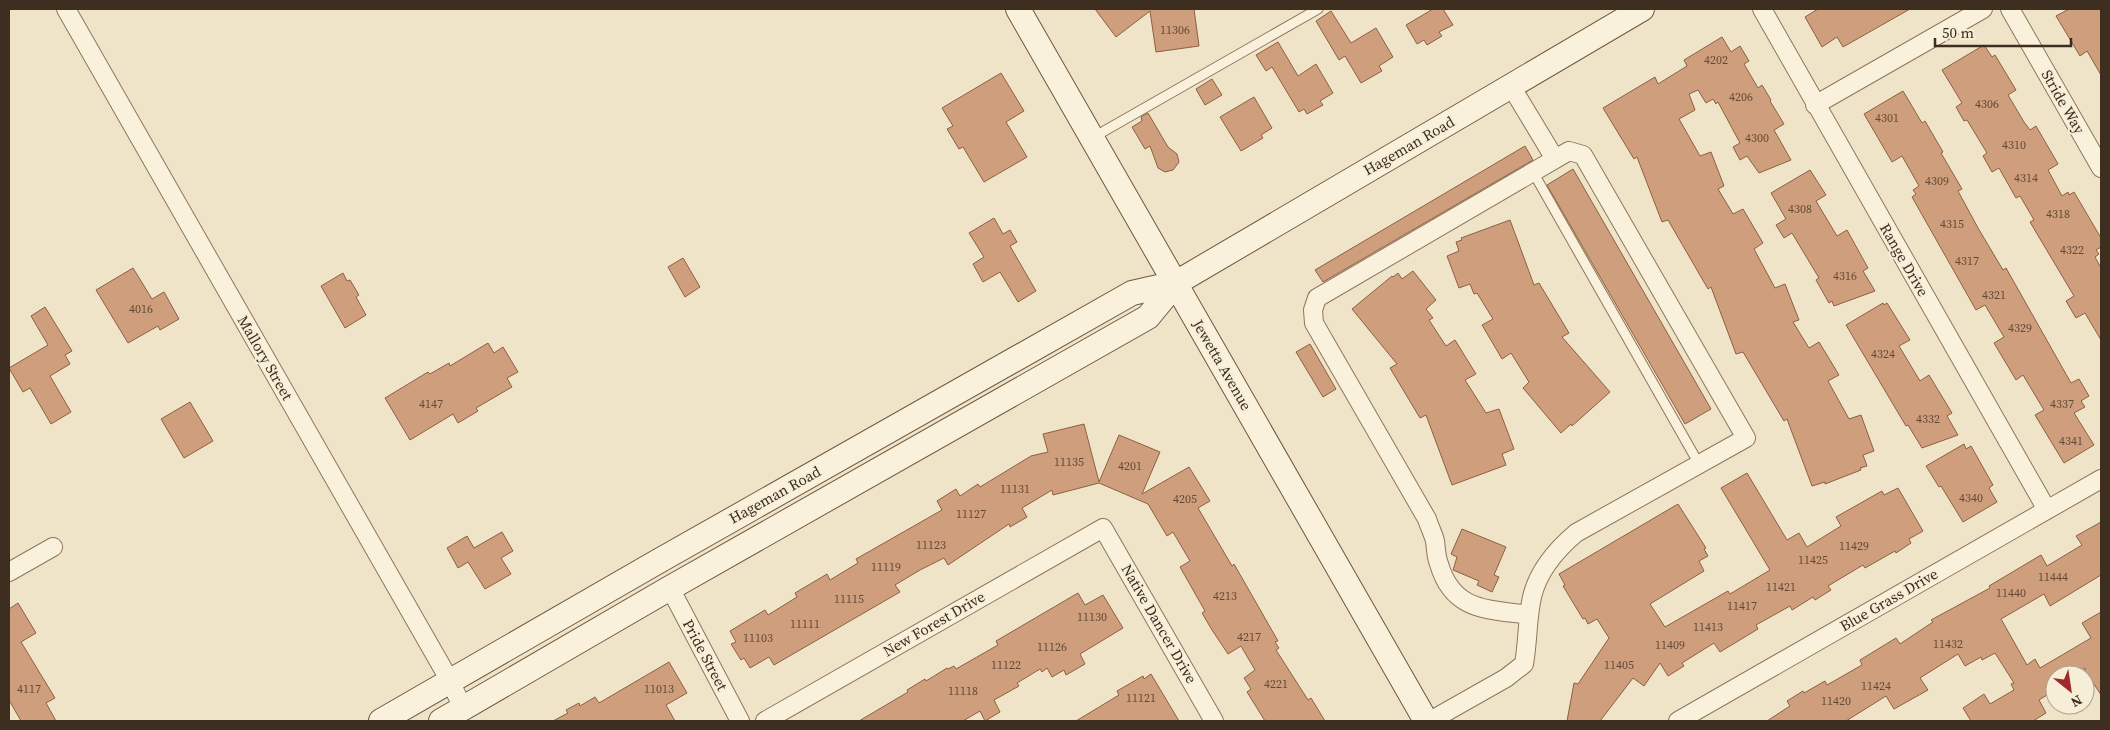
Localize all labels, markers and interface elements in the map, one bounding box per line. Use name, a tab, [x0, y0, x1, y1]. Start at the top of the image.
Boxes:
scale bar	[1935, 15, 2071, 47]
house number: 11306	[1160, 22, 1190, 38]
text: 50 m	[1942, 22, 1974, 43]
house number: 4202	[1704, 52, 1728, 68]
street label: Stride Way	[2037, 66, 2090, 138]
house number: 4206	[1729, 89, 1753, 105]
house number: 4306	[1975, 96, 1999, 112]
house number: 4301	[1875, 110, 1899, 126]
street label: Hageman Road	[1359, 111, 1459, 180]
house number: 4300	[1745, 130, 1769, 146]
house number: 4310	[2002, 137, 2026, 153]
house number: 4314	[2014, 170, 2038, 186]
house number: 4309	[1925, 173, 1949, 189]
house number: 4308	[1788, 201, 1812, 217]
house number: 4318	[2046, 206, 2070, 222]
house number: 4315	[1940, 216, 1964, 232]
street label: Range Drive	[1875, 219, 1934, 301]
house number: 4322	[2060, 242, 2084, 258]
house number: 4317	[1955, 253, 1979, 269]
house number: 4316	[1833, 268, 1857, 284]
house number: 4321	[1982, 287, 2006, 303]
house number: 4016	[129, 301, 153, 317]
street label: Mallory Street	[233, 312, 298, 404]
street label: Jewetta Avenue	[1187, 315, 1257, 414]
house number: 4329	[2008, 320, 2032, 336]
house number: 4324	[1871, 346, 1895, 362]
house number: 4147	[419, 396, 443, 412]
house number: 4337	[2050, 396, 2074, 412]
house number: 4332	[1916, 411, 1940, 427]
house number: 4341	[2059, 433, 2083, 449]
house number: 11135	[1054, 454, 1084, 470]
house number: 4201	[1118, 458, 1142, 474]
street label: Hageman Road	[725, 460, 825, 528]
house number: 11131	[1000, 481, 1030, 497]
house number: 4340	[1959, 490, 1983, 506]
house number: 4205	[1173, 491, 1197, 507]
house number: 11127	[956, 506, 986, 522]
house number: 11123	[916, 537, 946, 553]
house number: 11429	[1839, 538, 1869, 554]
house number: 11425	[1798, 552, 1828, 568]
house number: 11119	[871, 559, 901, 575]
street label: Native Dancer Drive	[1117, 560, 1202, 687]
street label: Blue Grass Drive	[1836, 563, 1942, 636]
house number: 11444	[2038, 569, 2068, 585]
house number: 11421	[1766, 579, 1796, 595]
house number: 11440	[1996, 585, 2026, 601]
street label: New Forest Drive	[879, 586, 989, 661]
house number: 4213	[1213, 588, 1237, 604]
house number: 11115	[834, 591, 864, 607]
house number: 11417	[1727, 598, 1757, 614]
house number: 11130	[1077, 609, 1107, 625]
street label: Pride Street	[678, 615, 733, 694]
house number: 11111	[790, 616, 820, 632]
house number: 11413	[1693, 619, 1723, 635]
house number: 4217	[1237, 629, 1261, 645]
house number: 11103	[743, 630, 773, 646]
house number: 11432	[1933, 636, 1963, 652]
house number: 11409	[1655, 637, 1685, 653]
house number: 11126	[1037, 639, 1067, 655]
house number: 11122	[991, 657, 1021, 673]
house number: 11405	[1604, 657, 1634, 673]
north arrow	[2045, 665, 2095, 715]
house number: 4221	[1264, 676, 1288, 692]
house number: 11424	[1861, 678, 1891, 694]
house number: 4117	[17, 681, 41, 697]
house number: 11013	[644, 681, 674, 697]
house number: 11118	[948, 683, 978, 699]
house number: 11121	[1126, 690, 1156, 706]
text: N	[2067, 690, 2086, 712]
house number: 11420	[1821, 693, 1851, 709]

